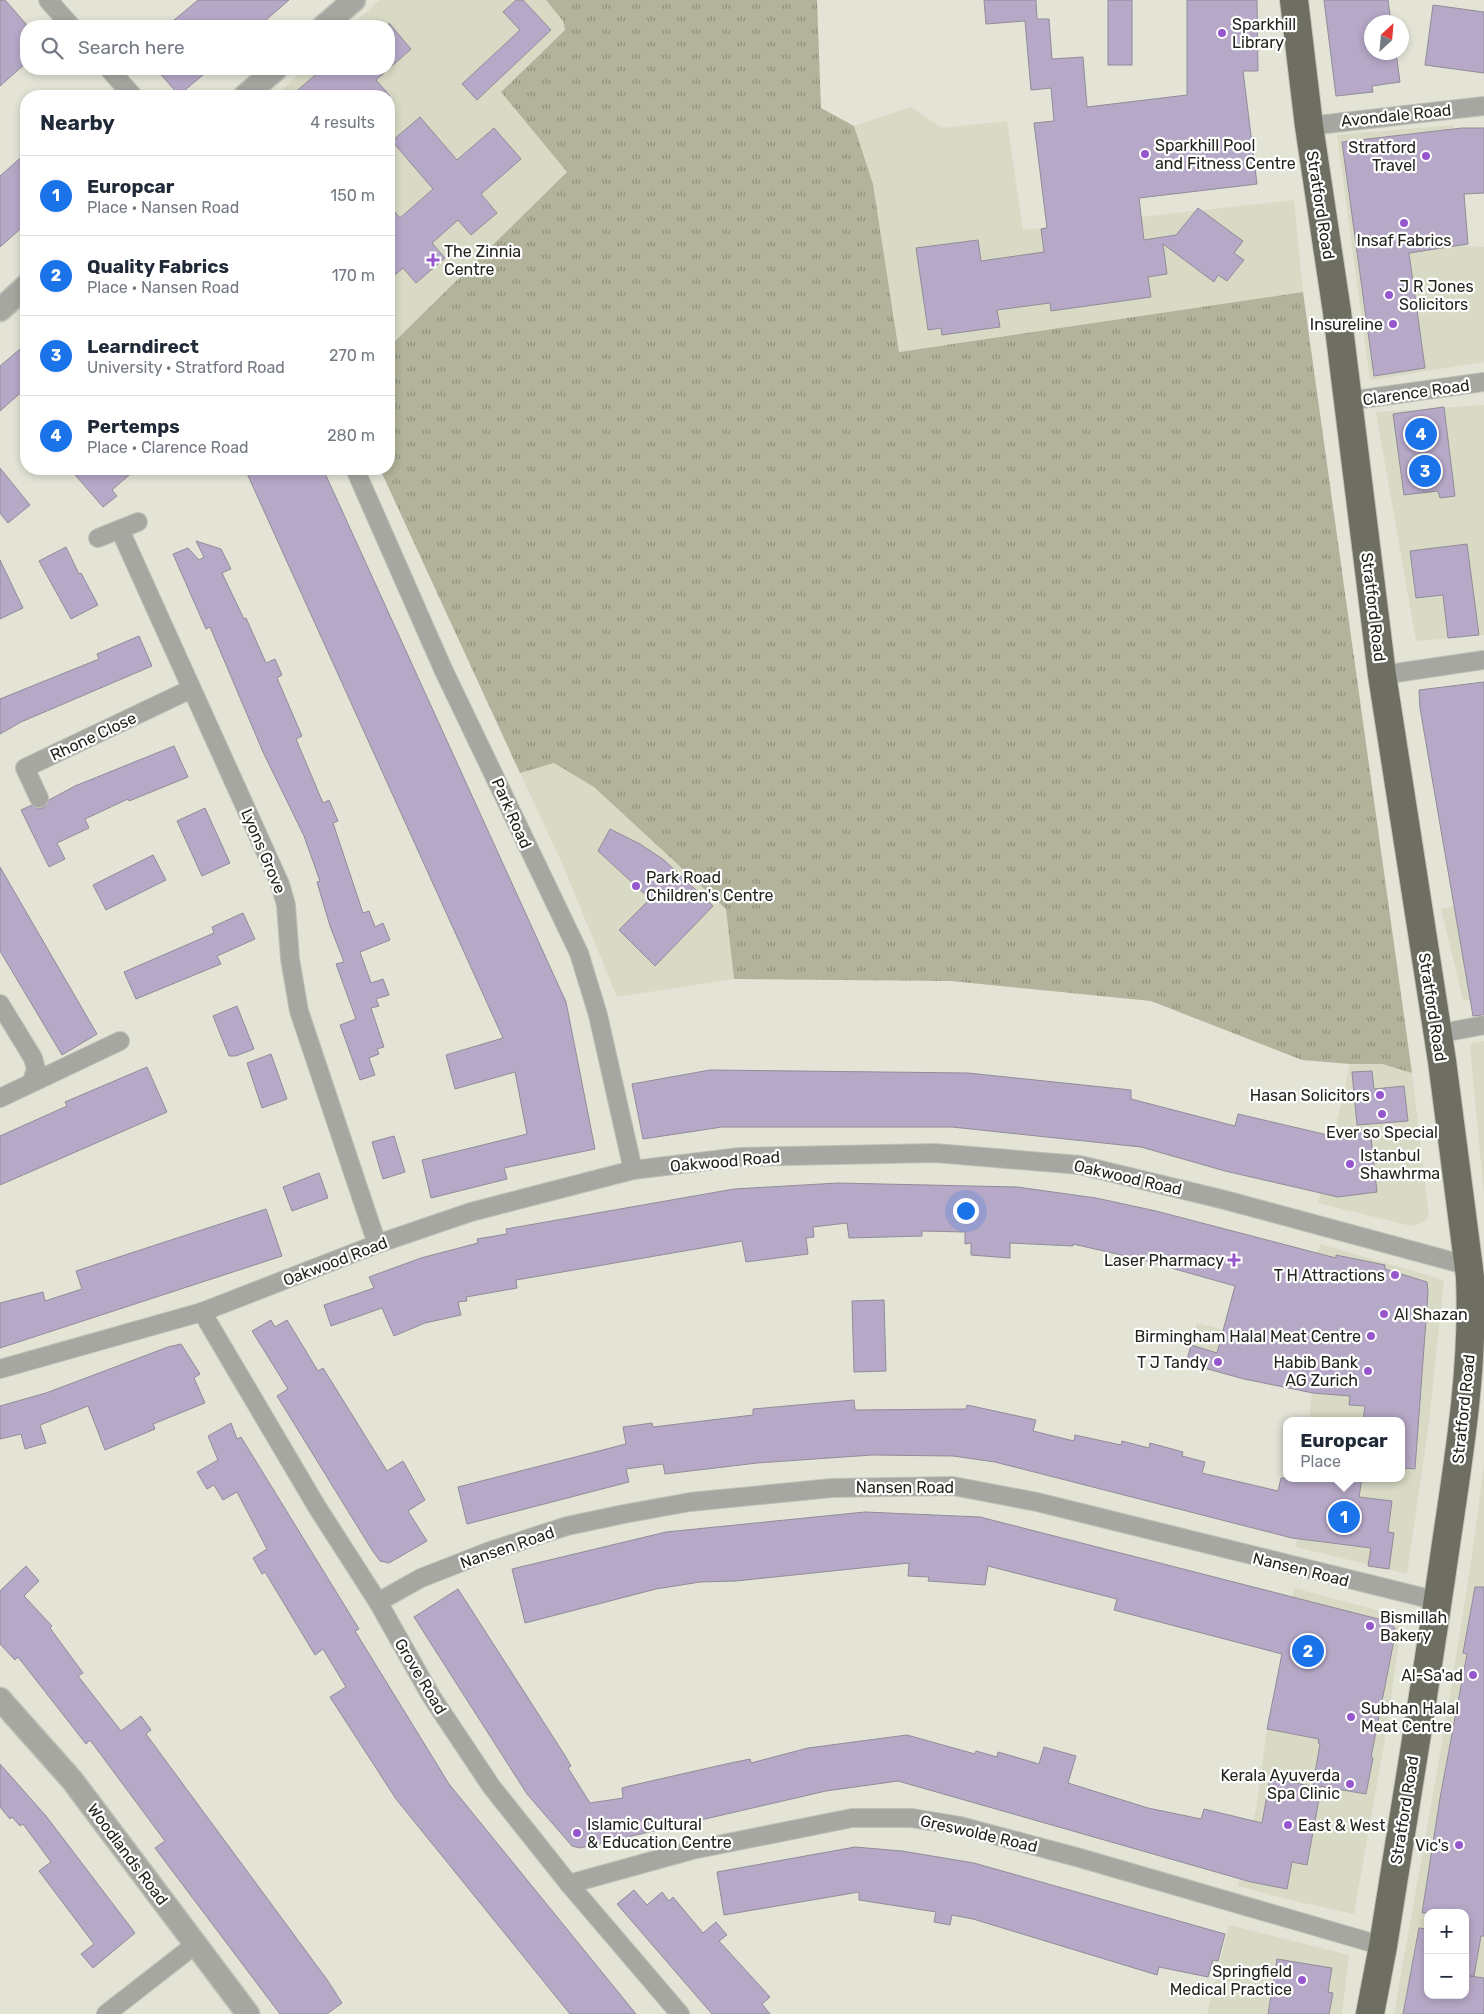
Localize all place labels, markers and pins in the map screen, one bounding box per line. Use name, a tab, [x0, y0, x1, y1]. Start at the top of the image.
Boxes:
place label: Sparkhill Library	[1232, 15, 1296, 52]
marker: Sparkhill Library	[1216, 27, 1228, 39]
place label: Sparkhill Pool and Fitness Centre	[1155, 136, 1296, 173]
place label: Stratford Travel	[1348, 138, 1416, 175]
marker: Sparkhill Pool and Fitness Centre	[1139, 148, 1151, 160]
marker: Stratford Travel	[1420, 150, 1432, 162]
marker: Insaf Fabrics	[1398, 217, 1410, 229]
place label: Insaf Fabrics	[1357, 231, 1451, 250]
place label: The Zinnia Centre	[444, 242, 521, 279]
marker: The Zinnia Centre	[426, 253, 440, 267]
place label: J R Jones Solicitors	[1399, 277, 1474, 314]
marker: J R Jones Solicitors	[1383, 289, 1395, 301]
place label: Insureline	[1310, 315, 1383, 334]
marker: Insureline	[1387, 318, 1399, 330]
pin: 4	[1405, 415, 1437, 453]
pin: 3	[1409, 452, 1441, 490]
place label: Park Road Children's Centre	[646, 868, 773, 905]
marker: Park Road Children's Centre	[630, 880, 642, 892]
place label: Hasan Solicitors	[1250, 1086, 1370, 1105]
marker: Hasan Solicitors	[1374, 1089, 1386, 1101]
marker: Ever so Special	[1376, 1108, 1388, 1120]
place label: Ever so Special	[1326, 1123, 1438, 1142]
place label: Istanbul Shawhrma	[1360, 1146, 1440, 1183]
marker: Istanbul Shawhrma	[1344, 1158, 1356, 1170]
place label: Laser Pharmacy	[1104, 1251, 1224, 1270]
marker: Laser Pharmacy	[1228, 1254, 1240, 1266]
place label: T H Attractions	[1274, 1266, 1385, 1285]
marker: T H Attractions	[1389, 1269, 1401, 1281]
place label: Al Shazan	[1394, 1305, 1468, 1324]
marker: Al Shazan	[1378, 1308, 1390, 1320]
place label: Birmingham Halal Meat Centre	[1135, 1327, 1361, 1346]
marker: Birmingham Halal Meat Centre	[1365, 1330, 1377, 1342]
place label: T J Tandy	[1137, 1353, 1208, 1372]
place label: Habib Bank AG Zurich	[1273, 1353, 1359, 1390]
marker: T J Tandy	[1212, 1356, 1224, 1368]
marker: Habib Bank AG Zurich	[1362, 1365, 1374, 1377]
pin: 1	[1328, 1498, 1360, 1536]
place label: Bismillah Bakery	[1380, 1608, 1447, 1645]
marker: Bismillah Bakery	[1364, 1620, 1376, 1632]
pin: 2	[1292, 1632, 1324, 1670]
place label: Al-Sa'ad	[1401, 1666, 1463, 1685]
marker: Al-Sa'ad	[1467, 1669, 1479, 1681]
place label: Subhan Halal Meat Centre	[1361, 1699, 1459, 1736]
marker: Subhan Halal Meat Centre	[1345, 1711, 1357, 1723]
place label: Kerala Ayuverda Spa Clinic	[1220, 1766, 1340, 1803]
marker: Kerala Ayuverda Spa Clinic	[1344, 1778, 1356, 1790]
place label: Islamic Cultural & Education Centre	[587, 1815, 732, 1852]
place label: East & West	[1298, 1816, 1385, 1835]
marker: East & West	[1282, 1819, 1294, 1831]
marker: Islamic Cultural & Education Centre	[571, 1827, 583, 1839]
place label: Vic's	[1415, 1836, 1449, 1855]
marker: Vic's	[1453, 1839, 1465, 1851]
place label: Springfield Medical Practice	[1170, 1962, 1292, 1999]
marker: Springfield Medical Practice	[1296, 1974, 1308, 1986]

